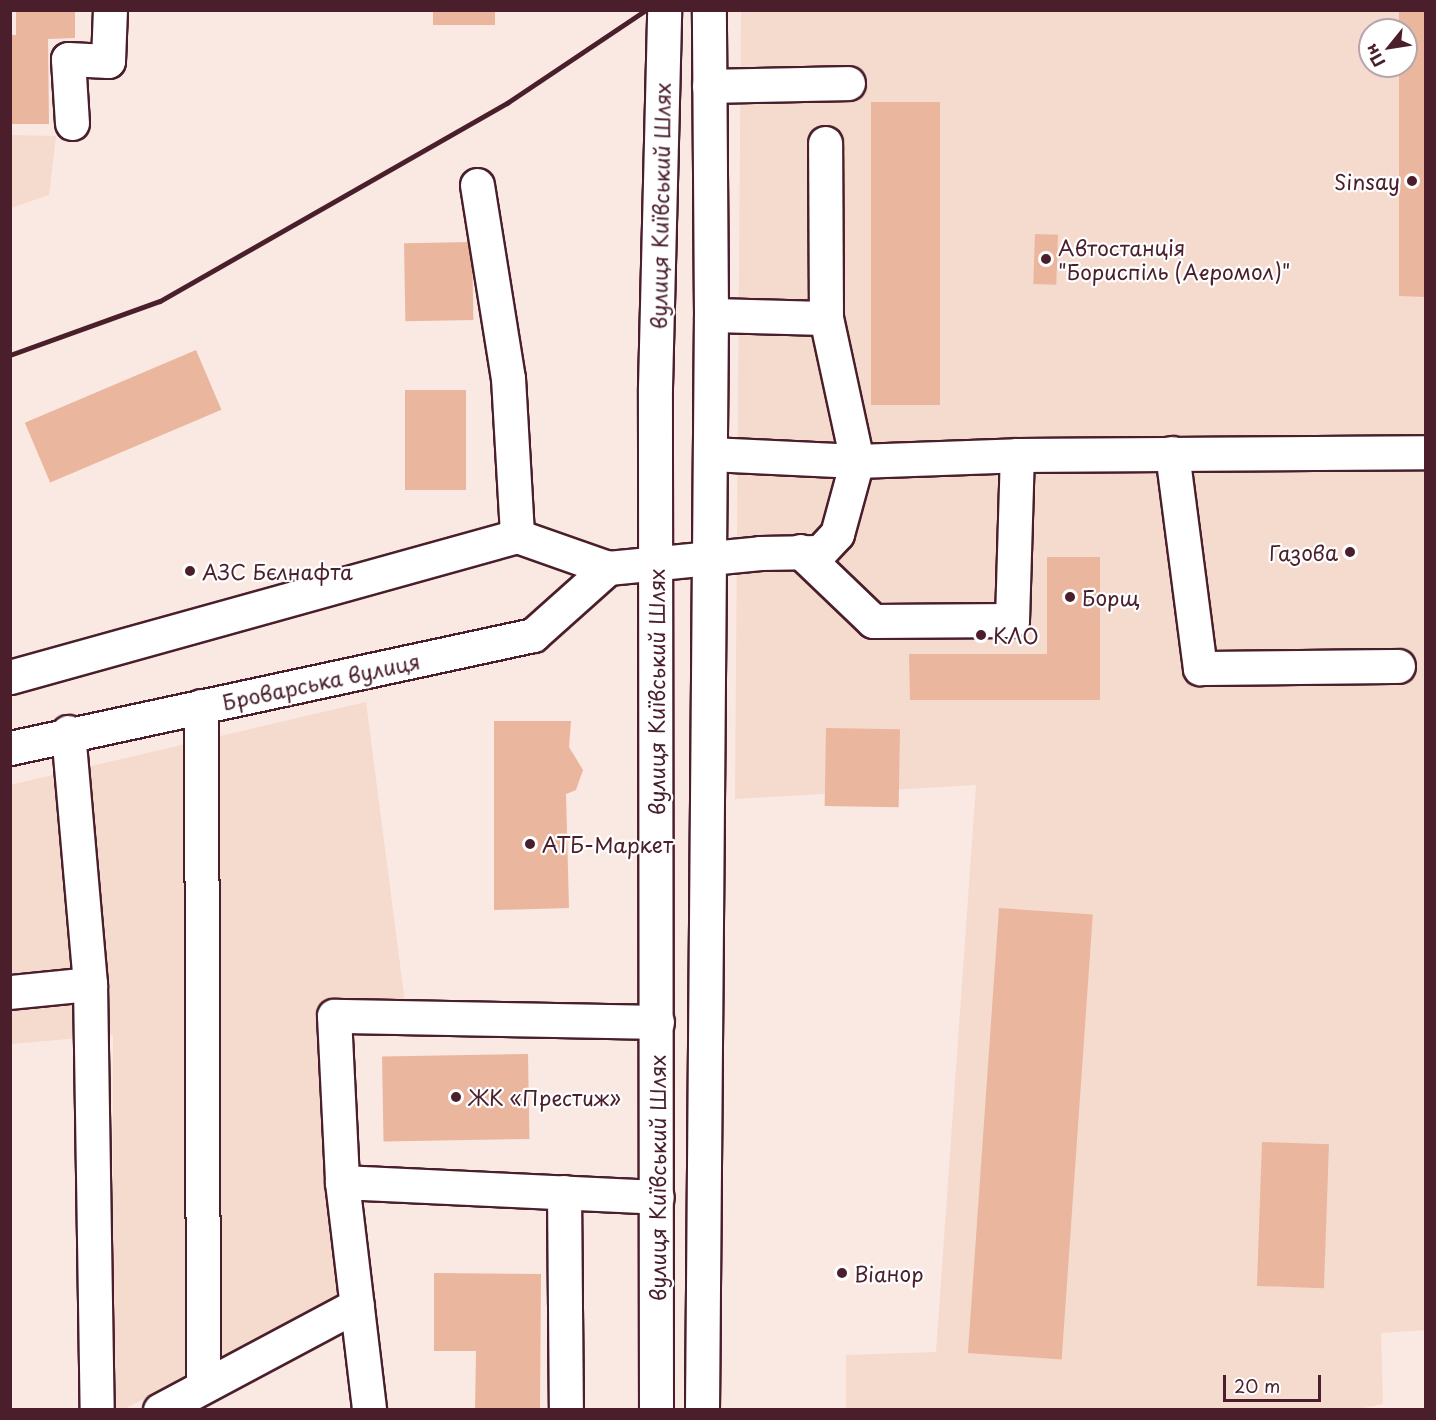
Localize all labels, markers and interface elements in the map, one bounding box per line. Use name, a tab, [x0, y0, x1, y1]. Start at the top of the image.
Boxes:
north arrow	[1358, 18, 1418, 78]
text: Пн	[1358, 40, 1390, 72]
street label: вулиця Київський Шлях	[645, 83, 675, 329]
place label: Sinsay	[1334, 168, 1400, 194]
marker: Sinsay	[1405, 174, 1419, 188]
place label: Автостанція "Бориспіль (Аеромол)"	[1058, 234, 1291, 284]
marker: Автостанція "Бориспіль (Аеромол)"	[1039, 252, 1053, 266]
place label: Газова	[1269, 539, 1338, 565]
marker: Газова	[1343, 545, 1357, 559]
place label: АЗС Бєлнафта	[202, 558, 355, 584]
marker: АЗС Бєлнафта	[183, 564, 197, 578]
street label: вулиця Київський Шлях	[643, 569, 669, 815]
place label: Борщ	[1082, 584, 1140, 610]
marker: Борщ	[1063, 590, 1077, 604]
place label: КЛО	[993, 622, 1039, 648]
marker: КЛО	[974, 628, 988, 642]
street label: Броварська вулиця	[219, 648, 423, 714]
place label: АТБ-Маркет	[542, 831, 673, 857]
marker: АТБ-Маркет	[523, 837, 537, 851]
street label: вулиця Київський Шлях	[644, 1055, 670, 1301]
place label: ЖК «Престиж»	[468, 1084, 622, 1110]
marker: ЖК «Престиж»	[449, 1090, 463, 1104]
place label: Віанор	[854, 1260, 924, 1286]
marker: Віанор	[835, 1266, 849, 1280]
scale bar	[1226, 1363, 1324, 1401]
text: 20 m	[1234, 1372, 1280, 1399]

